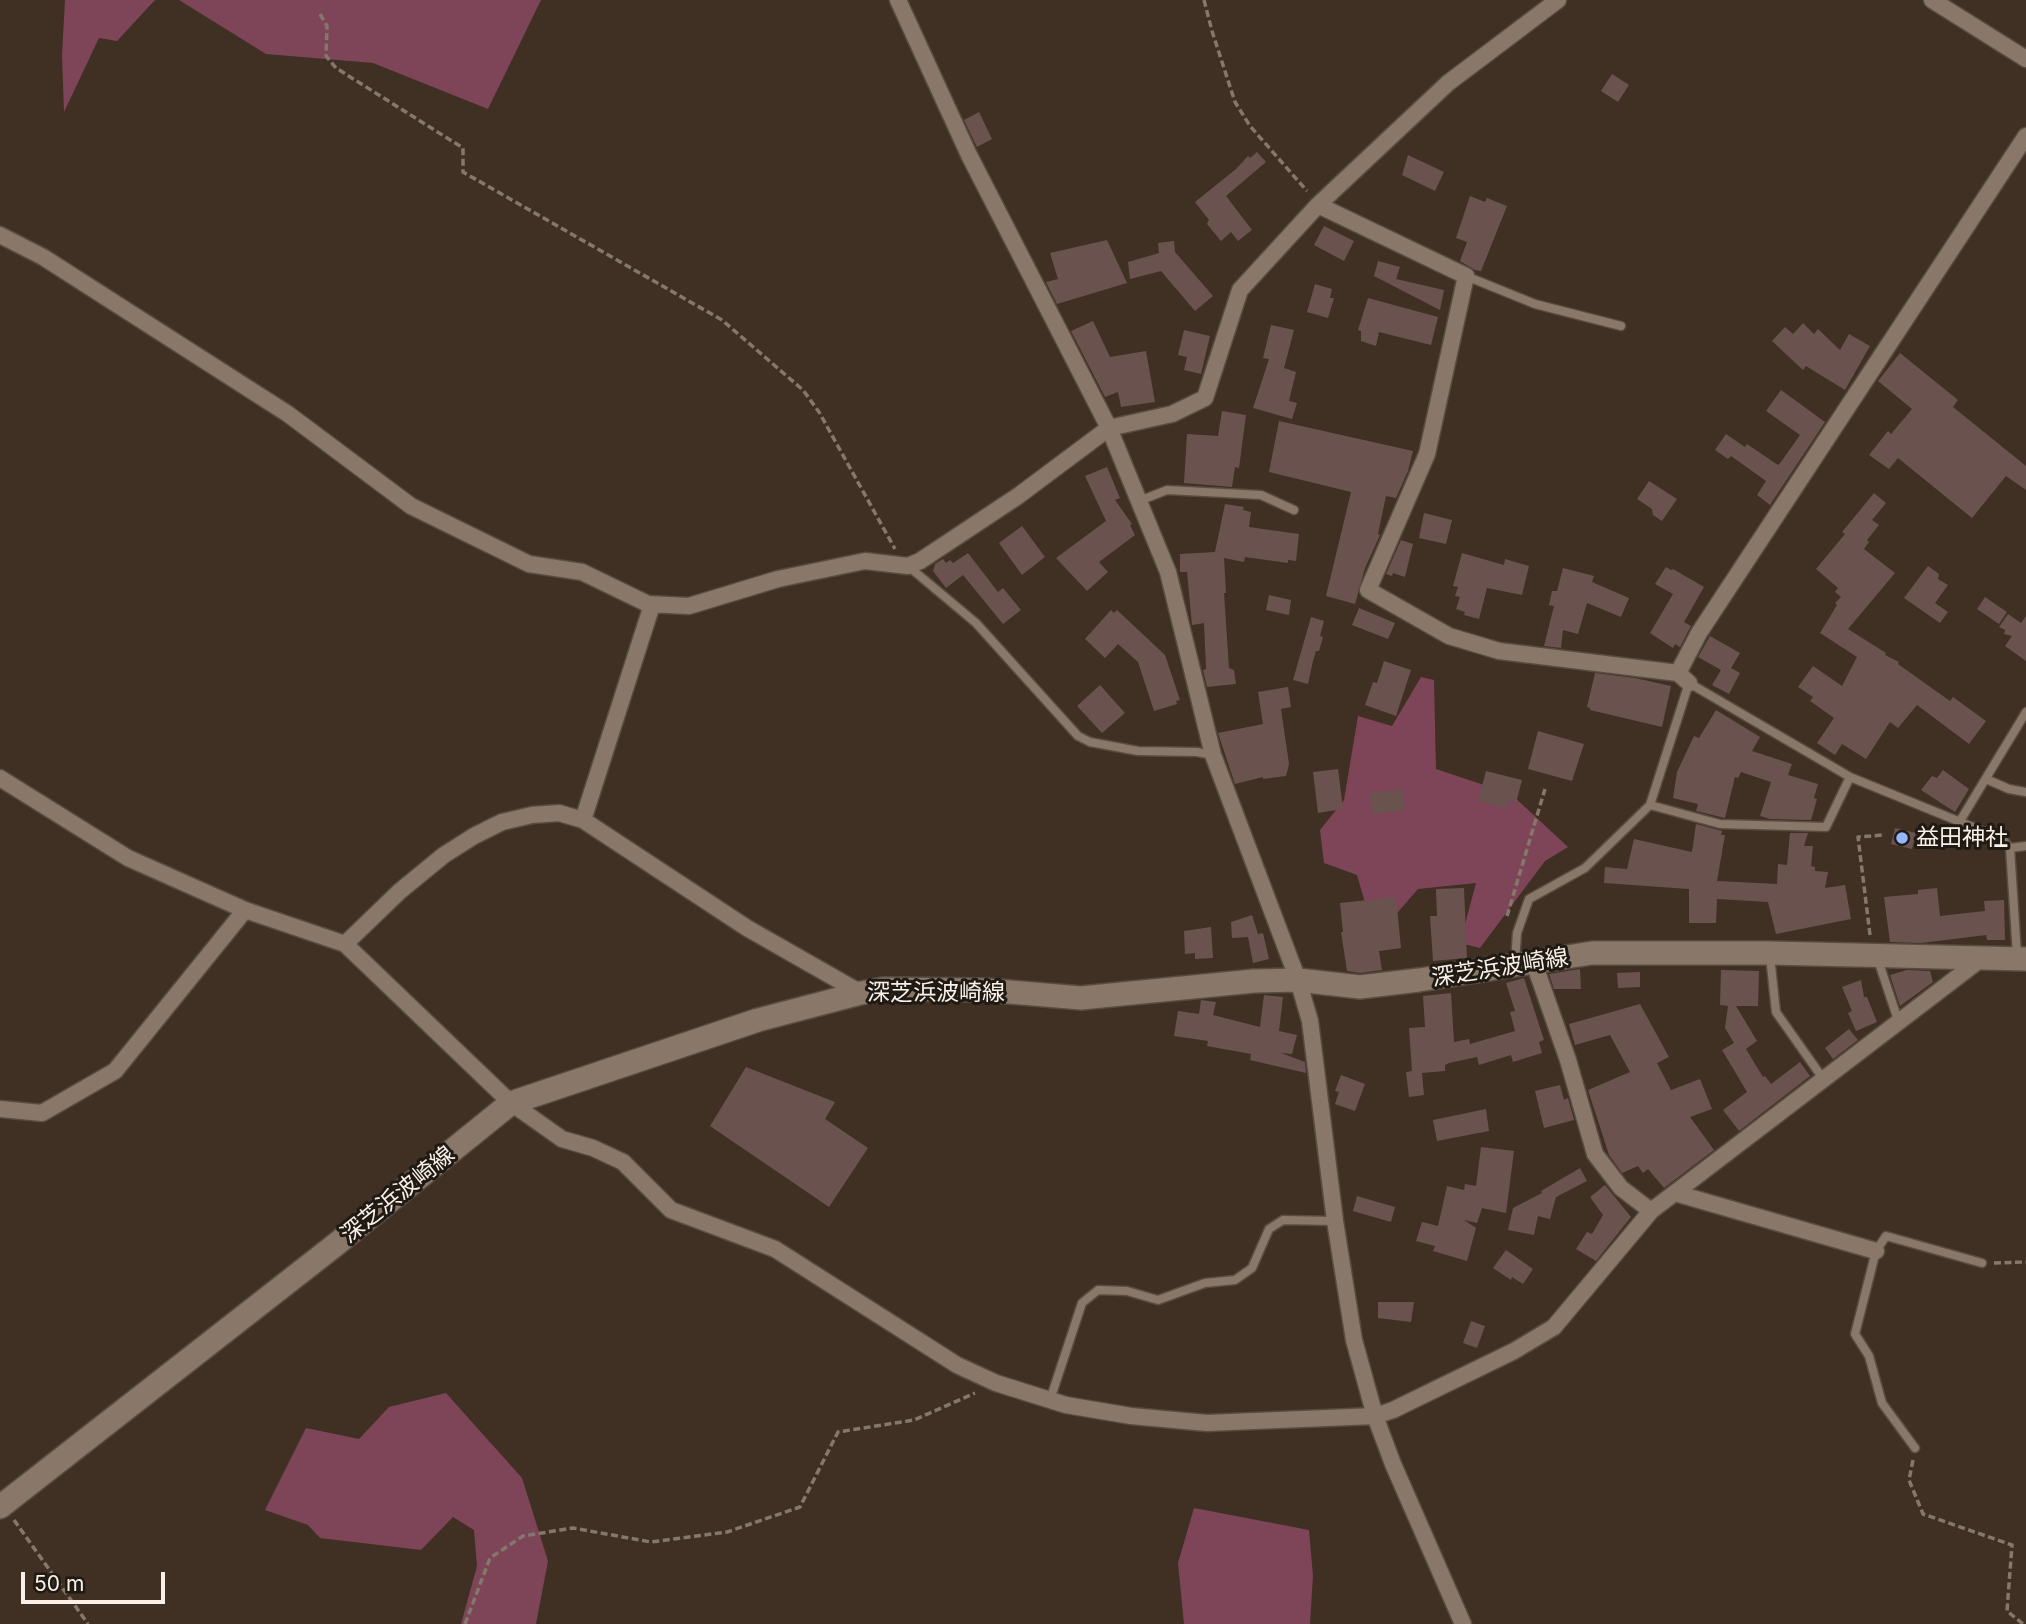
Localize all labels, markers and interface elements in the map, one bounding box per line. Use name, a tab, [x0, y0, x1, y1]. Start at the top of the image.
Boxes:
place label: 益田神社	[1916, 824, 2008, 852]
marker: 益田神社	[1894, 830, 1910, 846]
street label: 深芝浜波崎線	[1430, 944, 1570, 992]
street label: 深芝浜波崎線	[867, 979, 1005, 1007]
street label: 深芝浜波崎線	[336, 1141, 460, 1249]
scale bar	[24, 1558, 168, 1602]
text: 50 m	[34, 1571, 84, 1596]

